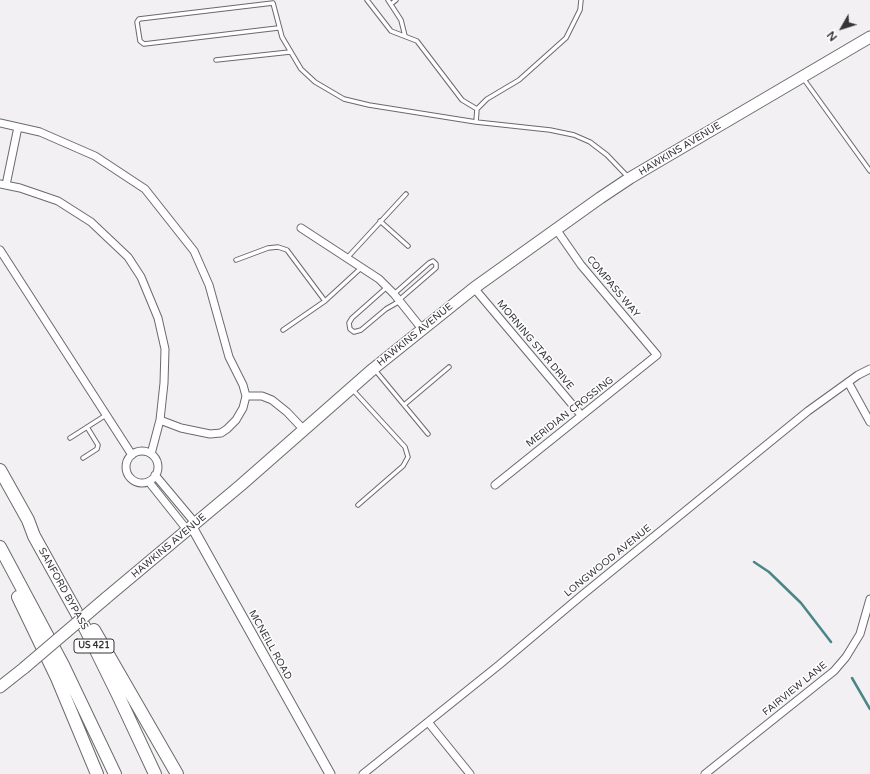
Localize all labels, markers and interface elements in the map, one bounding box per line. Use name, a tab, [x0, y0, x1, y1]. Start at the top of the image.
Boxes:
north arrow	[822, 8, 862, 48]
text: N	[824, 28, 840, 43]
street label: HAWKINS AVENUE	[637, 120, 723, 178]
street label: COMPASS WAY	[584, 254, 642, 320]
street label: MORNING STAR DRIVE	[494, 298, 576, 392]
street label: HAWKINS AVENUE	[375, 301, 455, 369]
street label: MERIDIAN CROSSING	[524, 374, 616, 450]
street label: HAWKINS AVENUE	[129, 511, 209, 581]
street label: LONGWOOD AVENUE	[562, 522, 654, 600]
street label: SANFORD BYPASS	[35, 546, 91, 632]
street label: MCNEILL ROAD	[246, 608, 294, 682]
road number: US 421	[74, 639, 114, 653]
street label: FAIRVIEW LANE	[760, 659, 830, 719]

